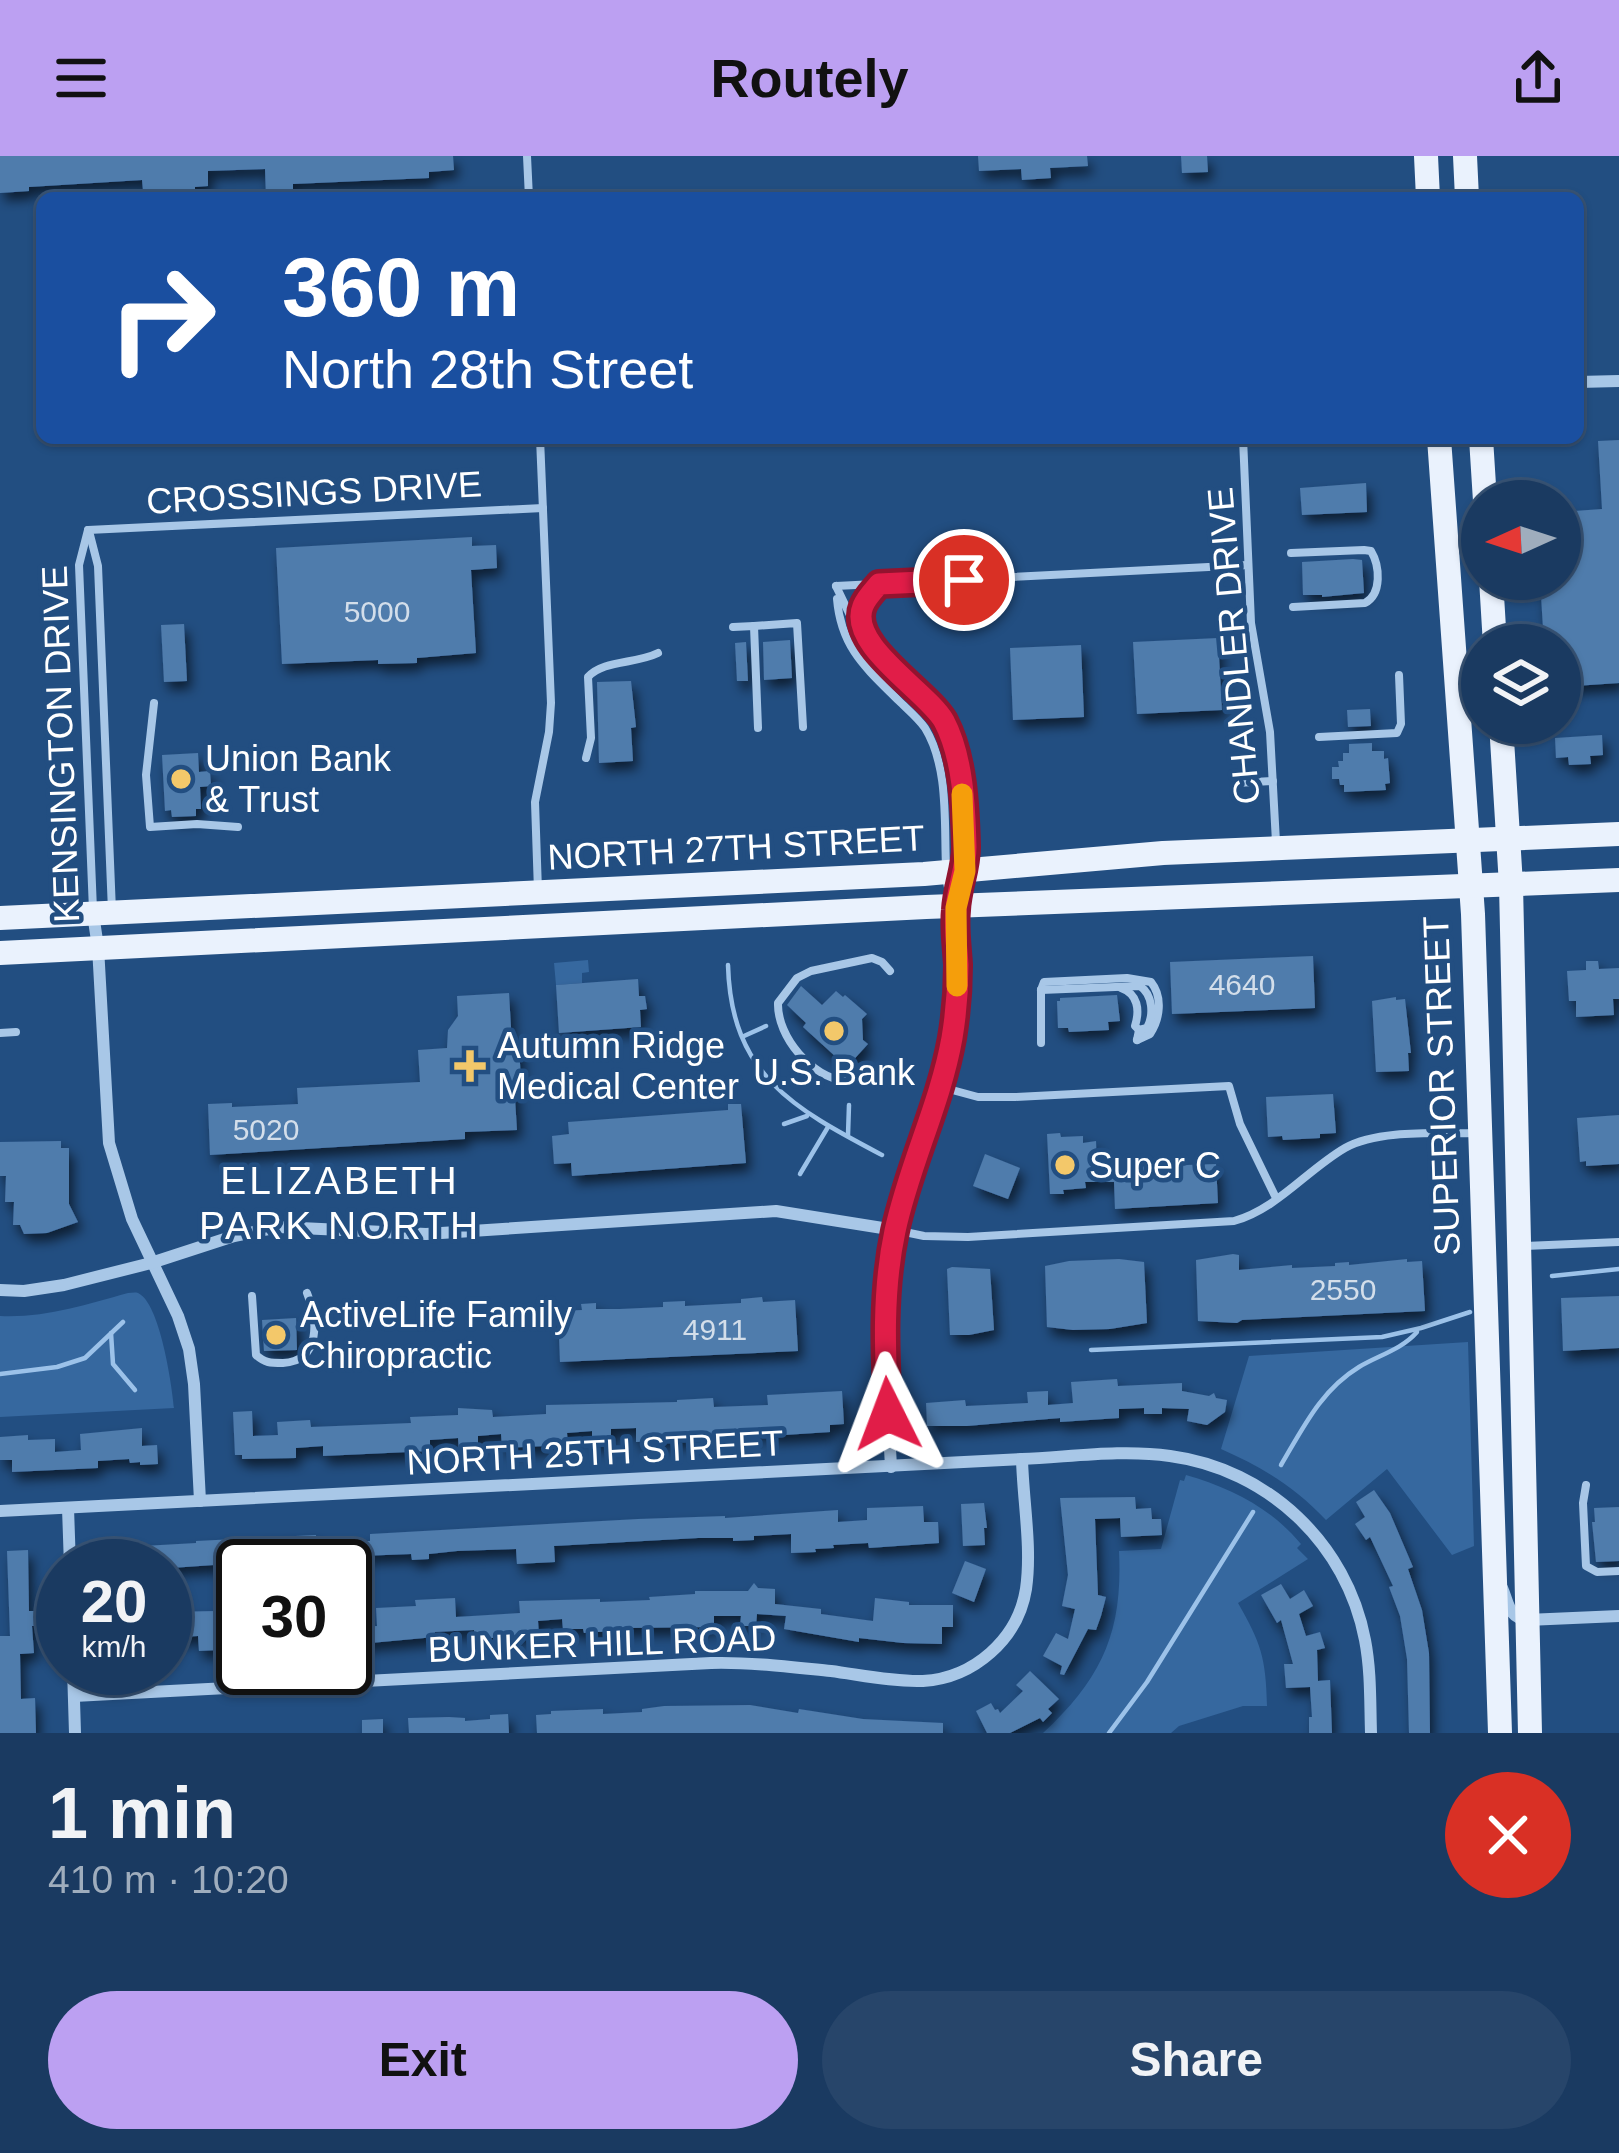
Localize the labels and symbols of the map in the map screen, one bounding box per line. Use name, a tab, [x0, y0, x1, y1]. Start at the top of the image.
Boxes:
street label: CROSSINGS DRIVE	[145, 463, 483, 522]
north arrow	[1461, 480, 1581, 600]
street label: CHANDLER DRIVE	[1199, 486, 1268, 806]
pin	[913, 529, 1015, 631]
street label: KENSINGTON DRIVE	[34, 565, 87, 923]
house number: 5000	[344, 595, 410, 628]
place label: Union Bank & Trust	[205, 738, 392, 820]
marker: Union Bank & Trust	[168, 766, 194, 792]
street label: NORTH 27TH STREET	[547, 817, 926, 878]
street label: SUPERIOR STREET	[1415, 915, 1468, 1257]
house number: 4640	[1209, 968, 1275, 1001]
marker: U.S. Bank	[821, 1018, 847, 1044]
place label: Autumn Ridge Medical Center	[497, 1025, 739, 1107]
marker: Autumn Ridge Medical Center	[454, 1050, 486, 1082]
place label: U.S. Bank	[753, 1052, 916, 1093]
house number: 5020	[233, 1113, 299, 1146]
place label: Super C	[1089, 1145, 1221, 1186]
marker: Super C	[1052, 1152, 1078, 1178]
district label: ELIZABETH PARK NORTH	[199, 1159, 481, 1247]
house number: 2550	[1310, 1273, 1376, 1306]
place label: ActiveLife Family Chiropractic	[300, 1294, 572, 1376]
house number: 4911	[683, 1313, 747, 1346]
marker: ActiveLife Family Chiropractic	[263, 1322, 289, 1348]
position arrow	[825, 1351, 951, 1477]
street label: NORTH 25TH STREET	[406, 1422, 785, 1483]
speed limit sign: 30	[216, 1539, 372, 1695]
street label: BUNKER HILL ROAD	[427, 1617, 777, 1670]

